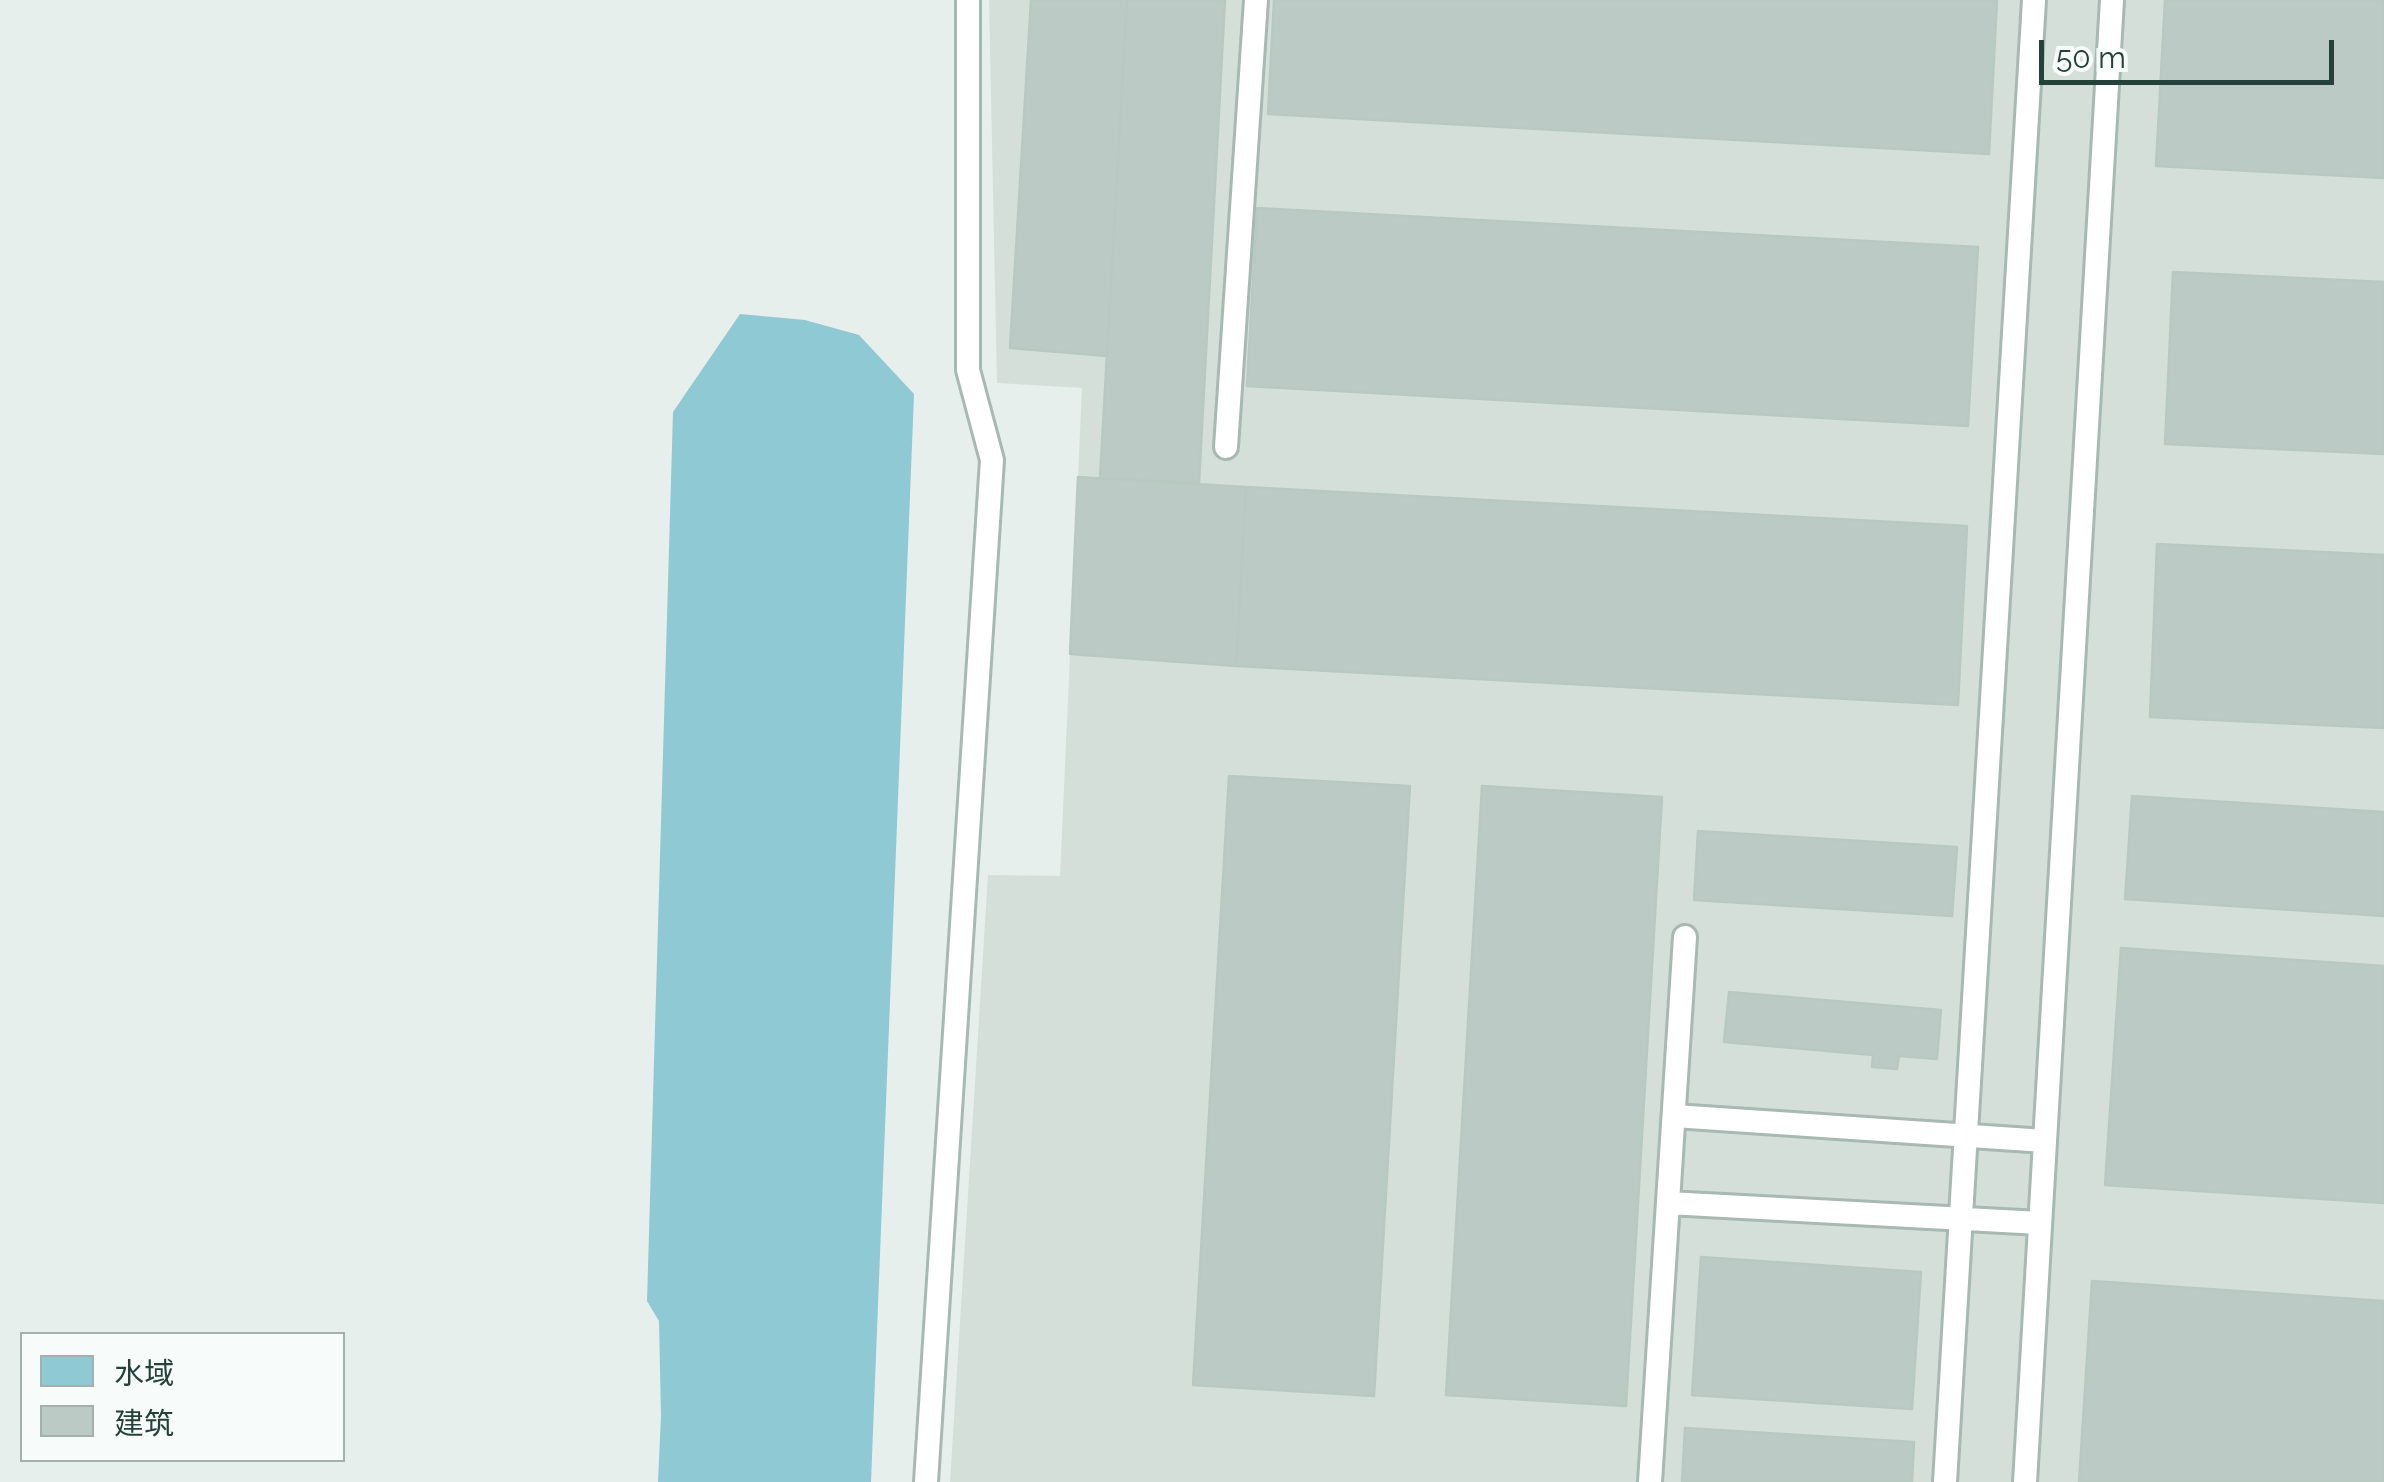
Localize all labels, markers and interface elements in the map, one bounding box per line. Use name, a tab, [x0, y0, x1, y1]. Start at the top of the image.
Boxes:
scale bar	[2044, 20, 2339, 82]
text: 50 m	[2056, 40, 2126, 75]
legend	[20, 1332, 345, 1462]
text: 水域	[114, 1356, 174, 1391]
text: 建筑	[114, 1406, 174, 1441]

